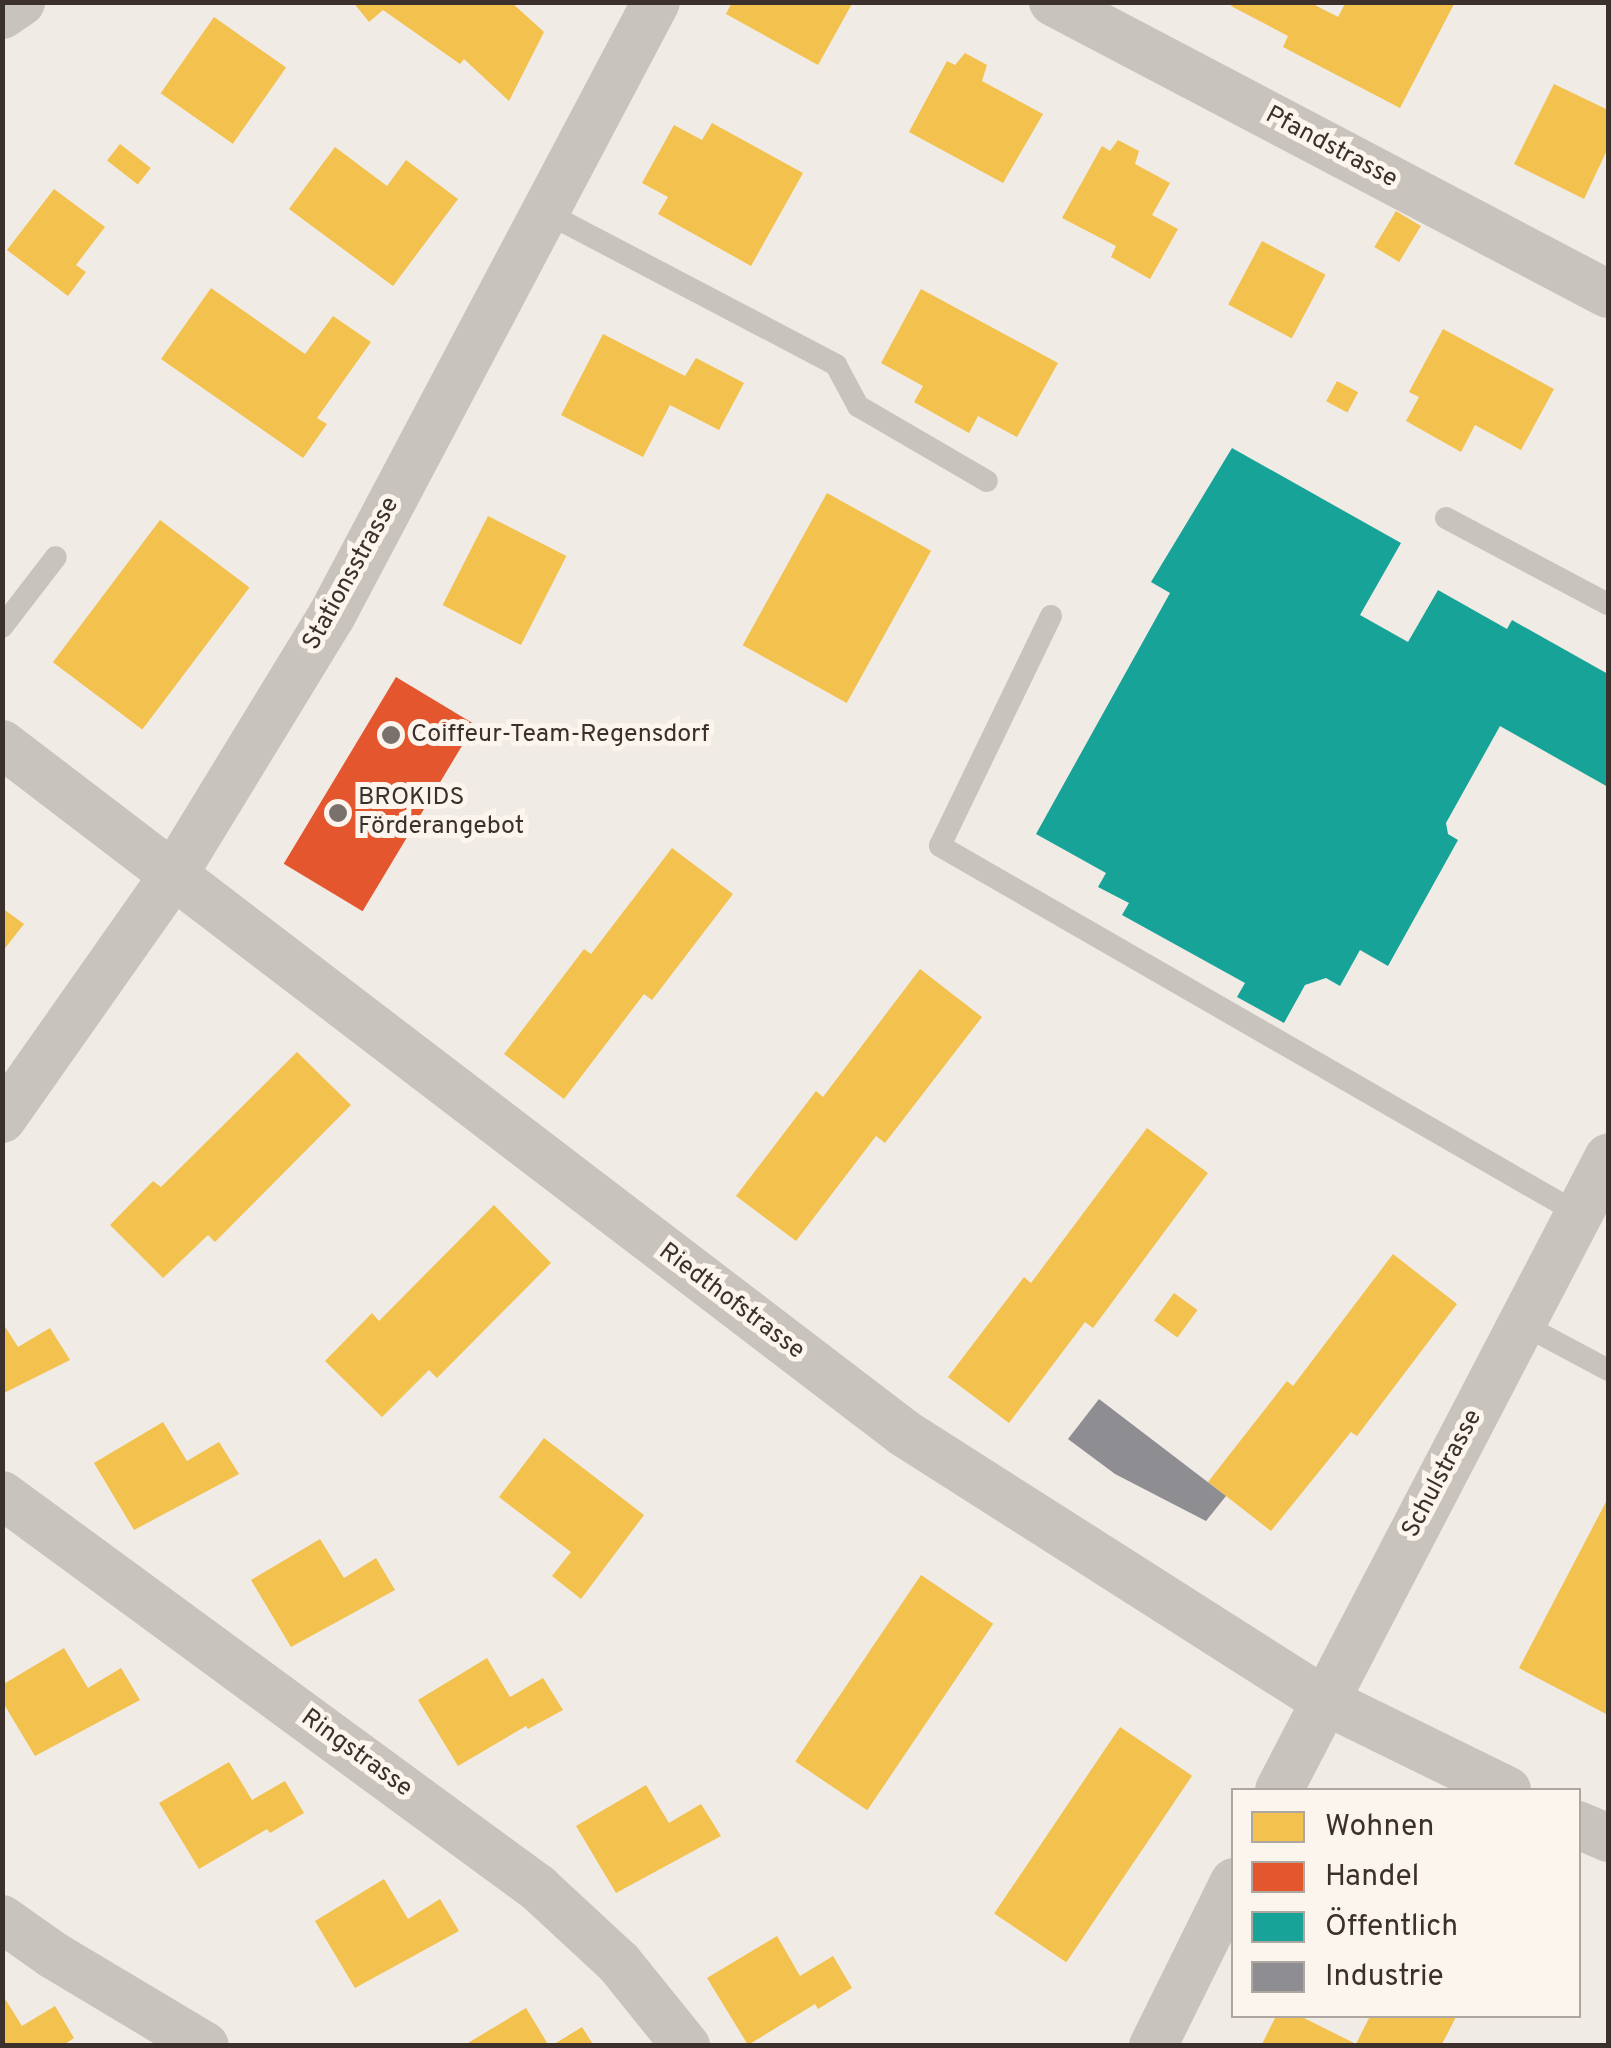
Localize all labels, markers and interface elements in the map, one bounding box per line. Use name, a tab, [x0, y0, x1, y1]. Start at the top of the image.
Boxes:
street label: Pfandstrasse	[1260, 101, 1402, 195]
street label: Stationsstrasse	[298, 492, 406, 656]
place label: Coiffeur-Team-Regensdorf	[411, 720, 709, 750]
marker: Coiffeur-Team-Regensdorf	[380, 724, 402, 746]
place label: BROKIDS Förderangebot	[358, 784, 524, 843]
marker: BROKIDS Förderangebot	[327, 802, 349, 824]
street label: Riedthofstrasse	[652, 1237, 810, 1367]
street label: Schulstrasse	[1397, 1405, 1489, 1543]
street label: Ringstrasse	[294, 1704, 418, 1804]
legend	[1231, 1788, 1581, 2018]
text: Wohnen	[1325, 1809, 1434, 1846]
text: Handel	[1325, 1859, 1419, 1896]
text: Öffentlich	[1325, 1909, 1458, 1946]
text: Industrie	[1325, 1959, 1444, 1996]

